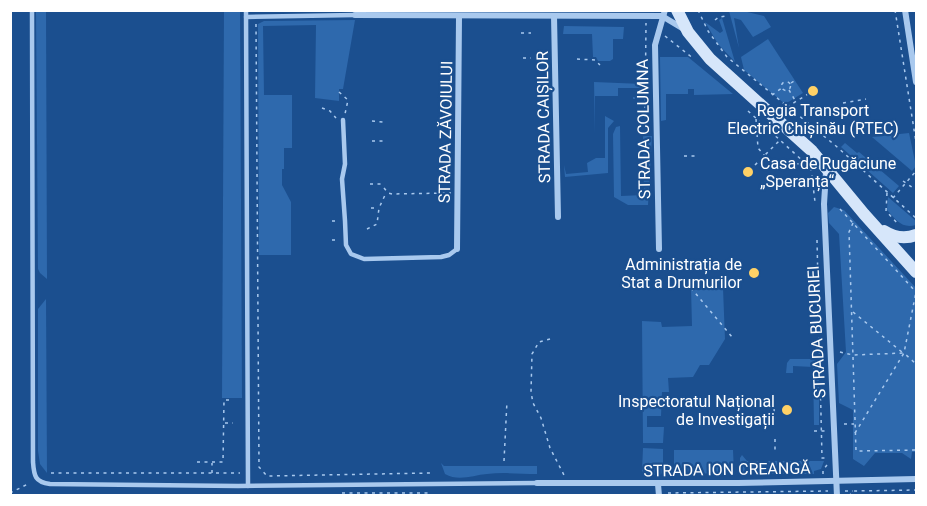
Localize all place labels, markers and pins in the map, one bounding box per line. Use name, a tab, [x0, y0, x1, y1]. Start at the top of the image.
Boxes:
marker: Regia Transport Electric Chișinău (RTEC)	[806, 84, 820, 98]
place label: Regia Transport Electric Chișinău (RTEC)	[727, 101, 899, 139]
place label: Casa de Rugăciune „Speranța“	[760, 154, 896, 192]
marker: Casa de Rugăciune „Speranța“	[741, 165, 755, 179]
place label: Administrația de Stat a Drumurilor	[621, 255, 743, 292]
marker: Administrația de Stat a Drumurilor	[747, 266, 761, 280]
place label: Inspectoratul Național de Investigații	[618, 392, 775, 430]
marker: Inspectoratul Național de Investigații	[780, 403, 794, 417]

